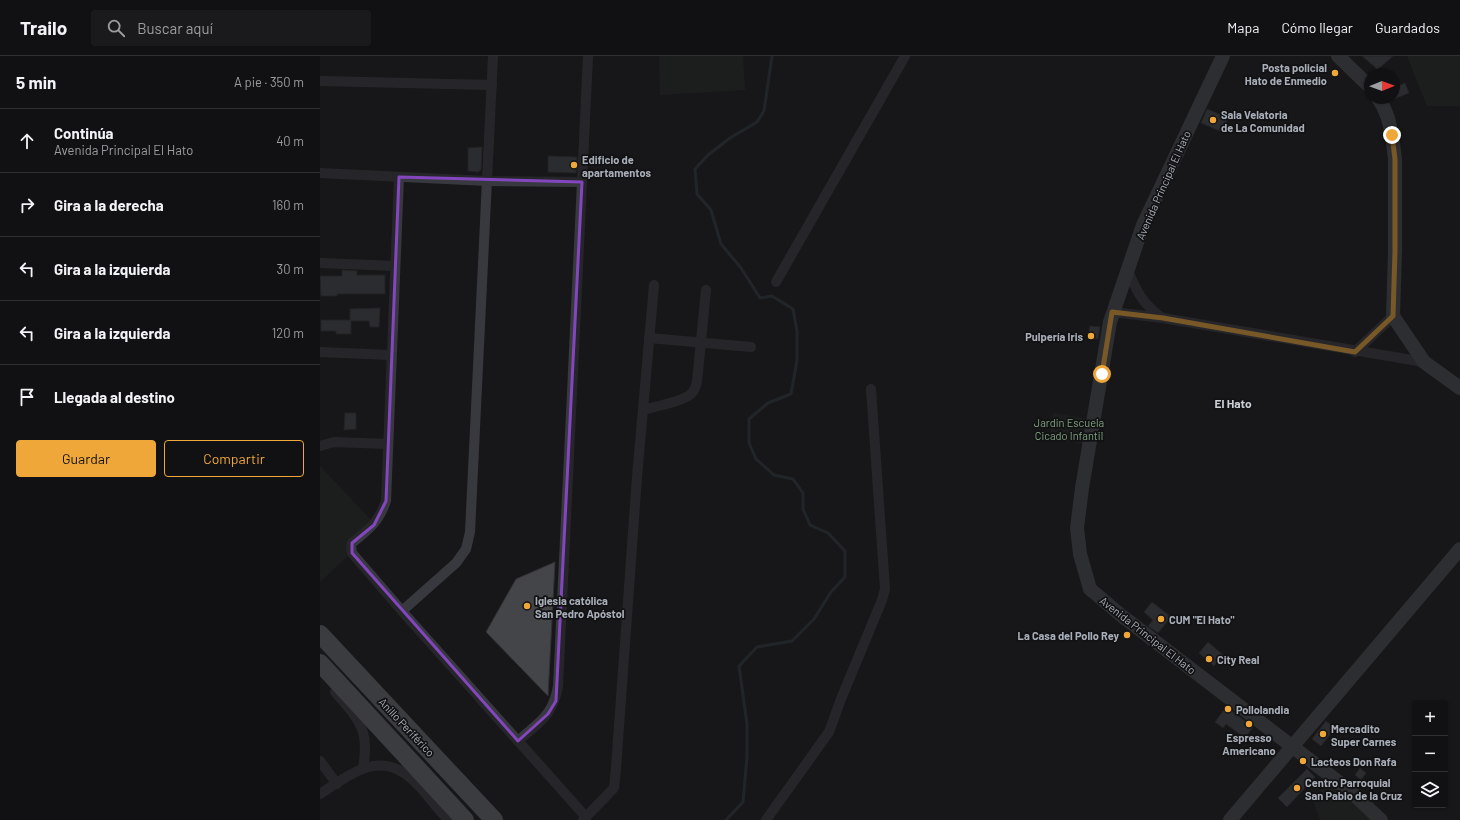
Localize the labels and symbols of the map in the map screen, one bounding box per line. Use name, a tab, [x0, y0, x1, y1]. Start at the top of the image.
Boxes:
place label: Posta policial Hato de Enmedio	[1245, 61, 1327, 87]
marker: Posta policial Hato de Enmedio	[1330, 68, 1340, 78]
north arrow	[1364, 68, 1400, 104]
place label: Sala Velatoria de La Comunidad	[1221, 108, 1305, 134]
marker: Sala Velatoria de La Comunidad	[1208, 115, 1218, 125]
route end	[1383, 126, 1401, 144]
street label: Avenida Principal El Hato	[1133, 128, 1193, 242]
place label: Edificio de apartamentos	[582, 153, 652, 179]
marker: Edificio de apartamentos	[569, 160, 579, 170]
place label: Pulpería Iris	[1025, 330, 1083, 343]
marker: Pulpería Iris	[1086, 331, 1096, 341]
route start	[1093, 365, 1111, 383]
district label: El Hato	[1214, 396, 1252, 410]
park label: Jardin Escuela Cicado Infantil	[1034, 416, 1104, 442]
place label: Iglesia católica San Pedro Apóstol	[535, 594, 625, 620]
street label: Avenida Principal El Hato	[1098, 594, 1198, 676]
marker: Iglesia católica San Pedro Apóstol	[522, 601, 532, 611]
place label: CUM "El Hato"	[1169, 613, 1234, 626]
marker: CUM "El Hato"	[1156, 614, 1166, 624]
place label: La Casa del Pollo Rey	[1018, 629, 1119, 642]
marker: La Casa del Pollo Rey	[1122, 630, 1132, 640]
place label: City Real	[1217, 653, 1260, 666]
marker: City Real	[1204, 654, 1214, 664]
street label: Anillo Periférico	[377, 695, 437, 759]
place label: Pollolandia	[1236, 703, 1289, 716]
marker: Pollolandia	[1223, 704, 1233, 714]
marker: Espresso Americano	[1244, 719, 1254, 729]
place label: Mercadito Super Carnes	[1331, 722, 1397, 748]
marker: Mercadito Super Carnes	[1318, 729, 1328, 739]
place label: Espresso Americano	[1222, 731, 1276, 757]
place label: Lacteos Don Rafa	[1311, 755, 1397, 768]
marker: Lacteos Don Rafa	[1298, 756, 1308, 766]
place label: Centro Parroquial San Pablo de la Cruz	[1305, 776, 1402, 802]
marker: Centro Parroquial San Pablo de la Cruz	[1292, 783, 1302, 793]

